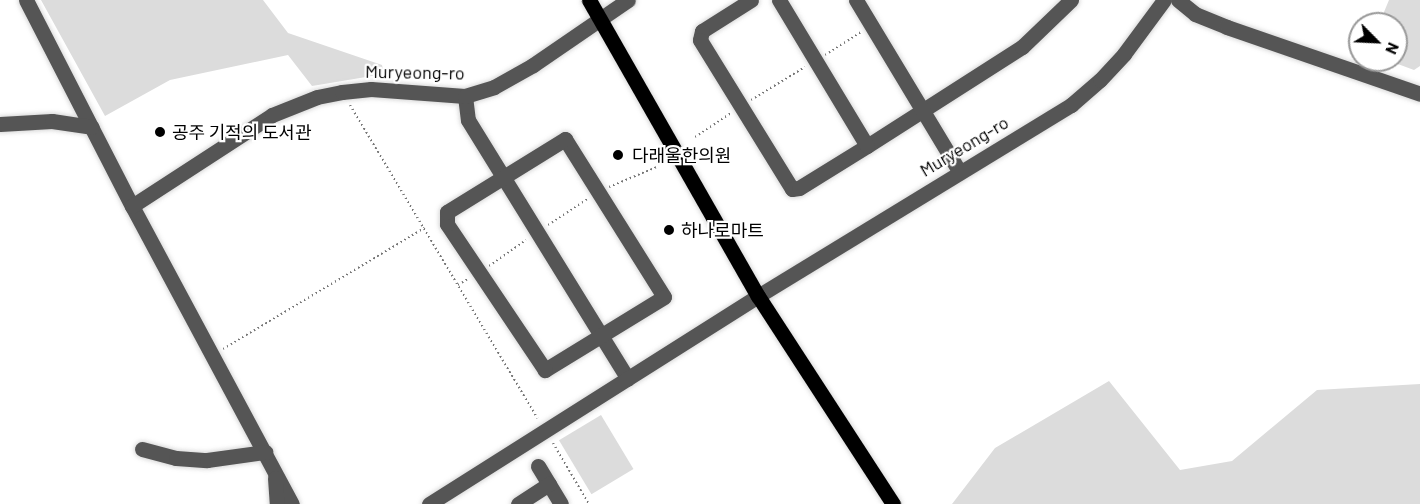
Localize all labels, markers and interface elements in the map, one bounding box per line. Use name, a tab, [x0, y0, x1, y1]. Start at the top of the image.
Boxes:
north arrow	[1348, 12, 1408, 72]
text: N	[1382, 40, 1404, 57]
street label: Muryeong-ro	[365, 60, 465, 84]
street label: Muryeong-ro	[916, 111, 1012, 181]
place label: 공주 기적의 도서관	[172, 121, 312, 143]
marker: 공주 기적의 도서관	[153, 125, 167, 139]
place label: 다래울한의원	[632, 144, 731, 166]
marker: 다래울한의원	[609, 146, 627, 164]
place label: 하나로마트	[681, 219, 764, 241]
marker: 하나로마트	[662, 223, 676, 237]

